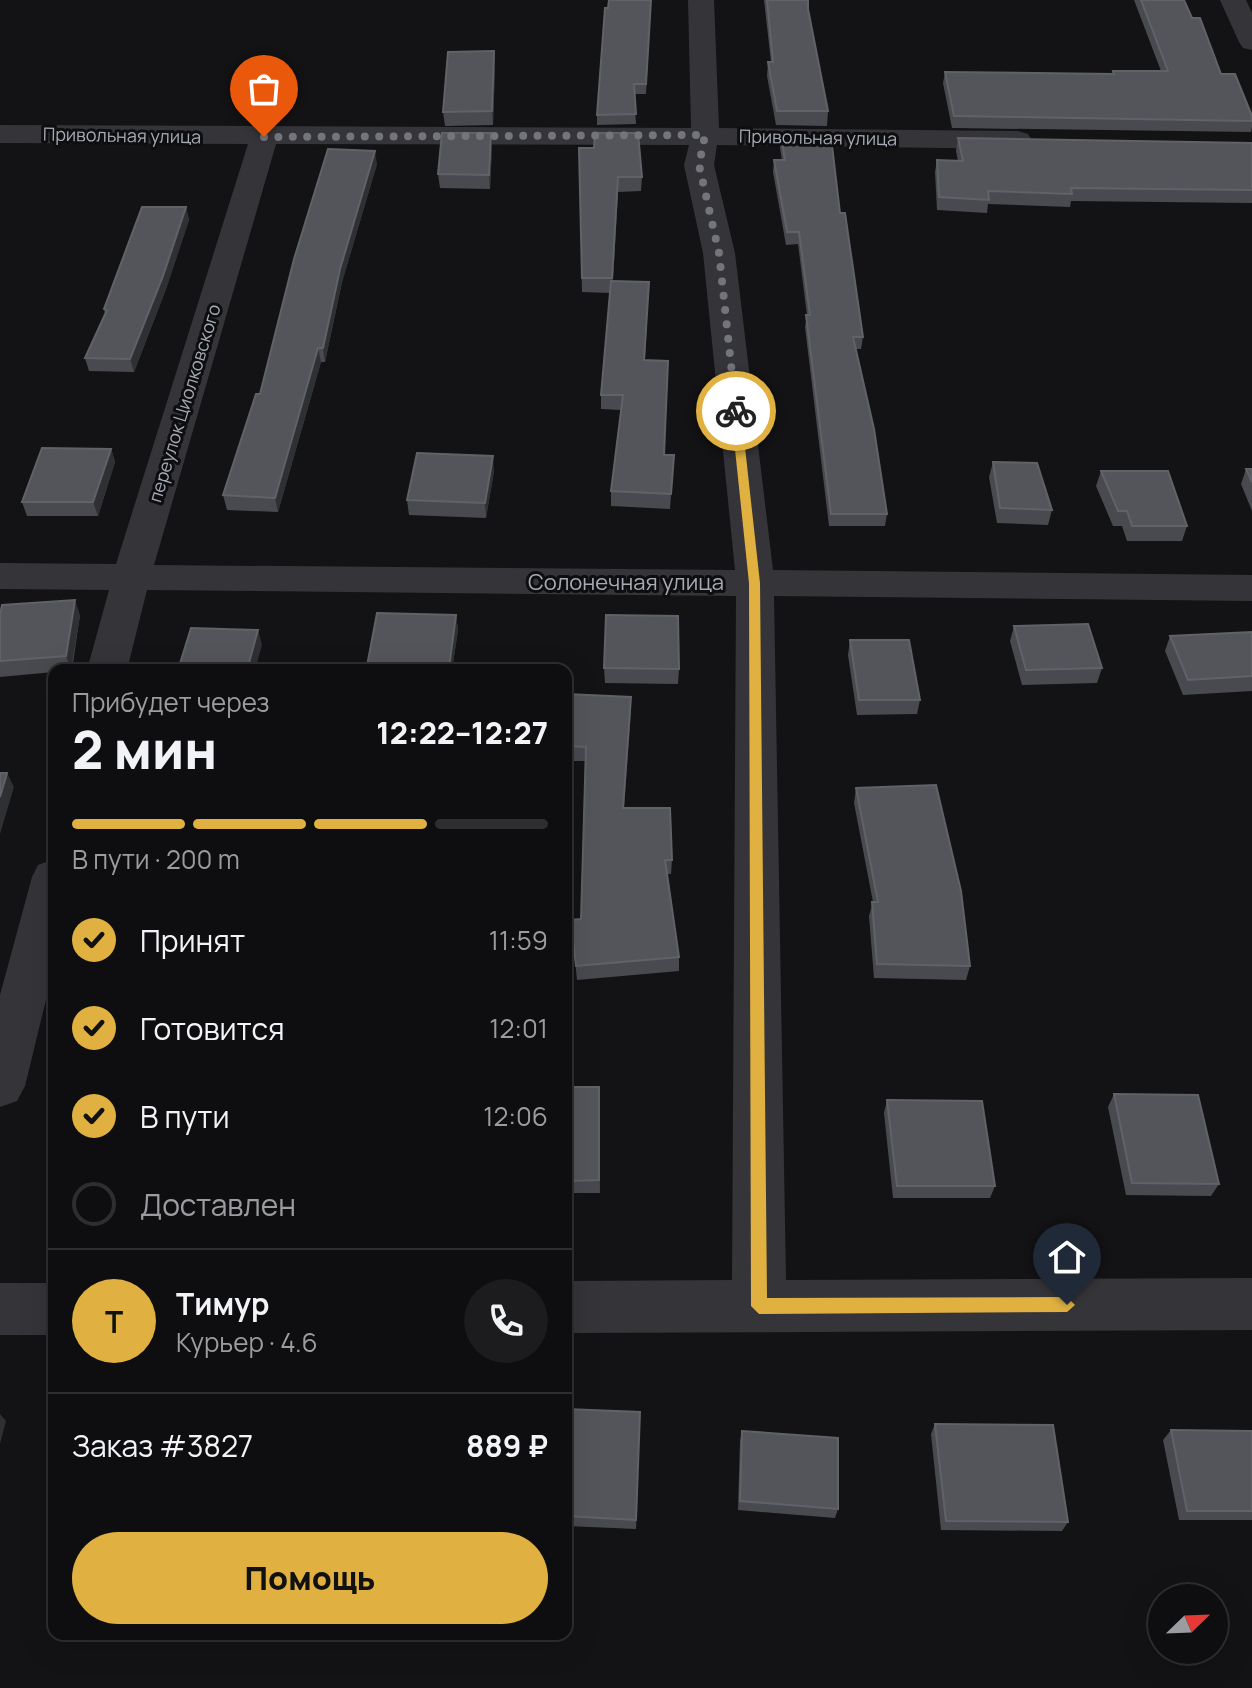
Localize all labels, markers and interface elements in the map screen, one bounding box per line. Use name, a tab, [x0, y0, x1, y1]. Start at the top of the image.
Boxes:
pin	[230, 55, 298, 137]
icon: bag	[242, 67, 286, 111]
street label: Привольная улица	[43, 122, 201, 148]
street label: Привольная улица	[739, 124, 897, 150]
street label: переулок Циолковского	[142, 301, 226, 505]
courier	[696, 371, 776, 451]
icon: bike	[714, 389, 758, 433]
street label: Солонечная улица	[528, 567, 724, 597]
text: Прибудет через	[72, 684, 270, 720]
text: 12:22–12:27	[376, 712, 548, 753]
text: 2 мин	[72, 714, 217, 785]
text: В пути · 200 m	[72, 841, 240, 877]
icon: check	[72, 918, 116, 962]
text: Принят	[140, 920, 245, 961]
text: 11:59	[489, 922, 548, 958]
icon: check	[72, 1006, 116, 1050]
text: Готовится	[140, 1008, 285, 1049]
text: 12:01	[489, 1010, 548, 1046]
icon: check	[72, 1094, 116, 1138]
text: В пути	[140, 1096, 230, 1137]
text: 12:06	[483, 1098, 548, 1134]
text: Доставлен	[140, 1184, 296, 1225]
pin	[1033, 1223, 1101, 1305]
icon: home	[1045, 1235, 1089, 1279]
button: phone	[464, 1279, 548, 1363]
text: Тимур	[176, 1283, 269, 1324]
text: Т	[105, 1301, 123, 1342]
text: Курьер · 4.6	[176, 1324, 318, 1360]
text: Заказ #3827	[72, 1425, 253, 1466]
text: 889 ₽	[466, 1425, 548, 1466]
button: Помощь	[72, 1532, 548, 1624]
north arrow	[1148, 1584, 1228, 1664]
map controls	[1148, 1584, 1228, 1664]

